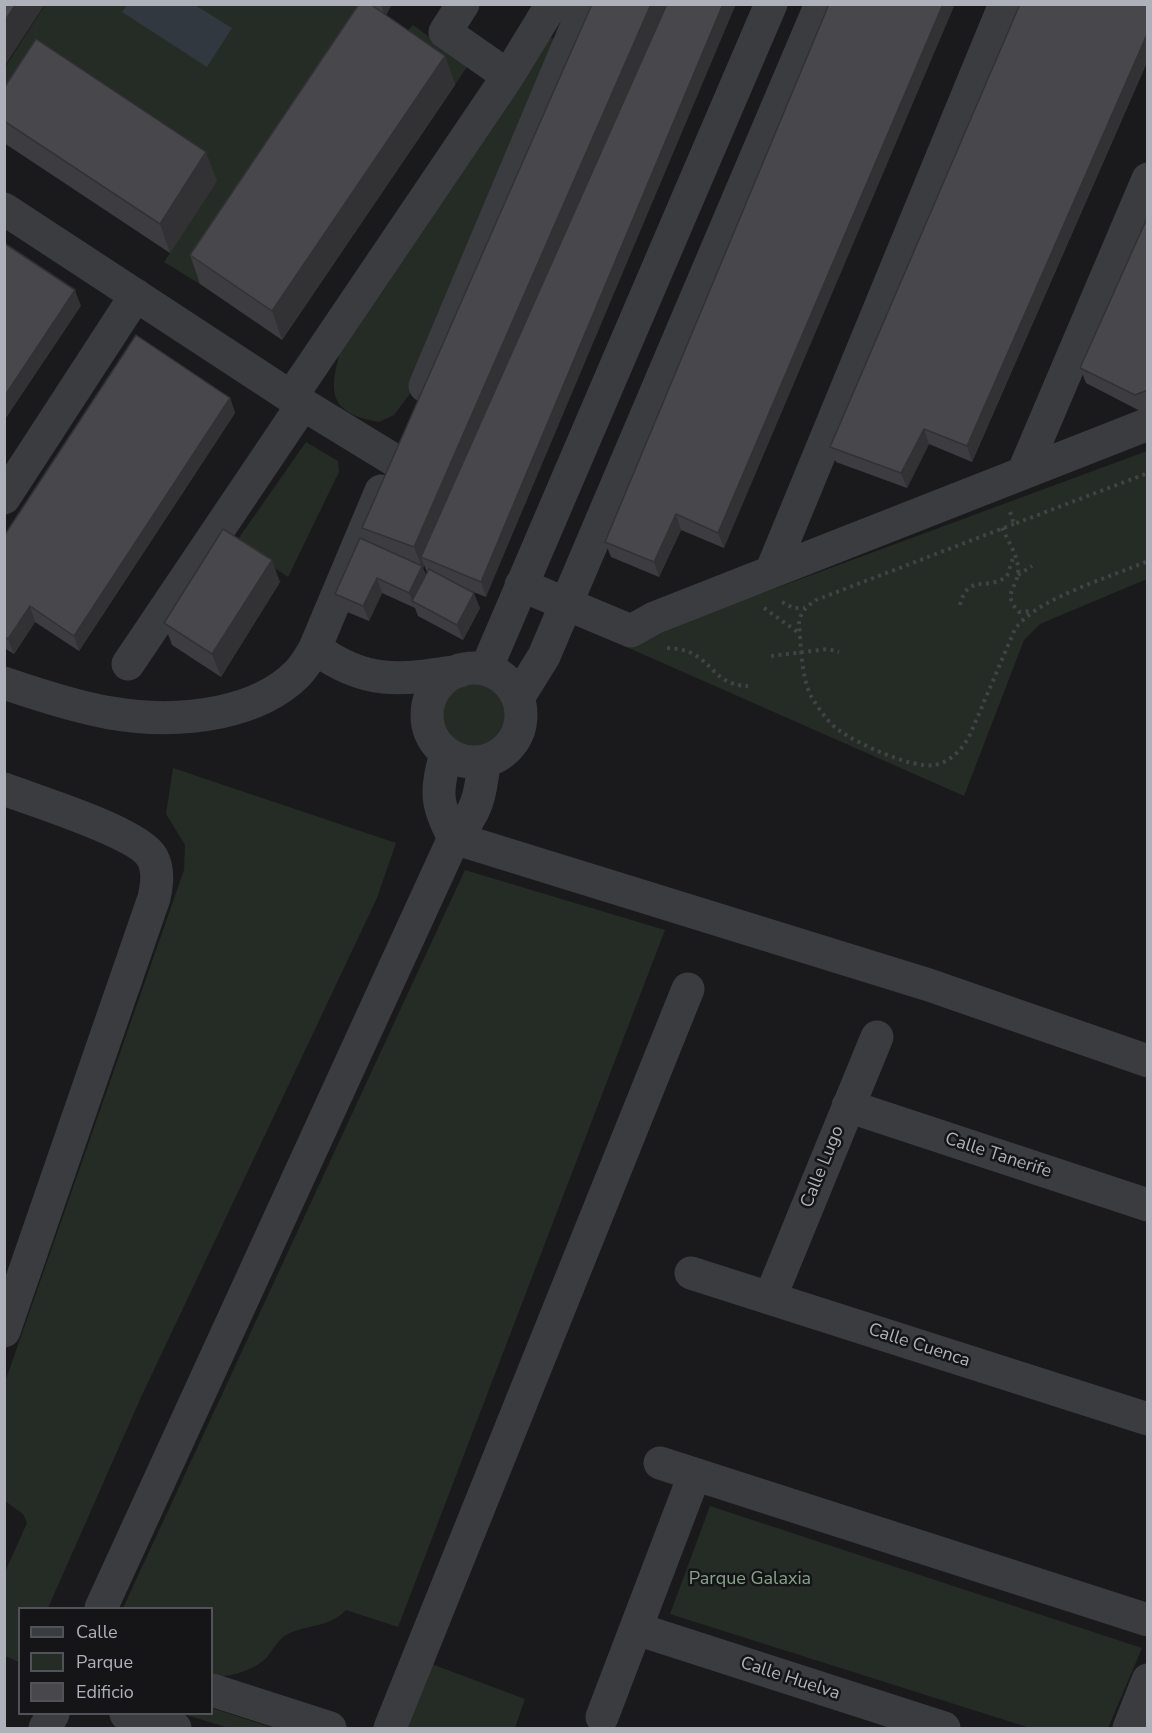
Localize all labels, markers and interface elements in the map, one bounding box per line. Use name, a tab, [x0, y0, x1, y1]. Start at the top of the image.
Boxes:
street label: Calle Lugo	[797, 1123, 849, 1211]
street label: Calle Tanerife	[942, 1129, 1054, 1183]
street label: Calle Cuenca	[865, 1319, 973, 1373]
park label: Parque Galaxia	[689, 1569, 811, 1591]
legend	[18, 1607, 213, 1715]
text: Calle	[76, 1620, 118, 1644]
text: Parque	[76, 1650, 133, 1674]
street label: Calle Huelva	[738, 1653, 842, 1705]
text: Edificio	[76, 1680, 134, 1704]

